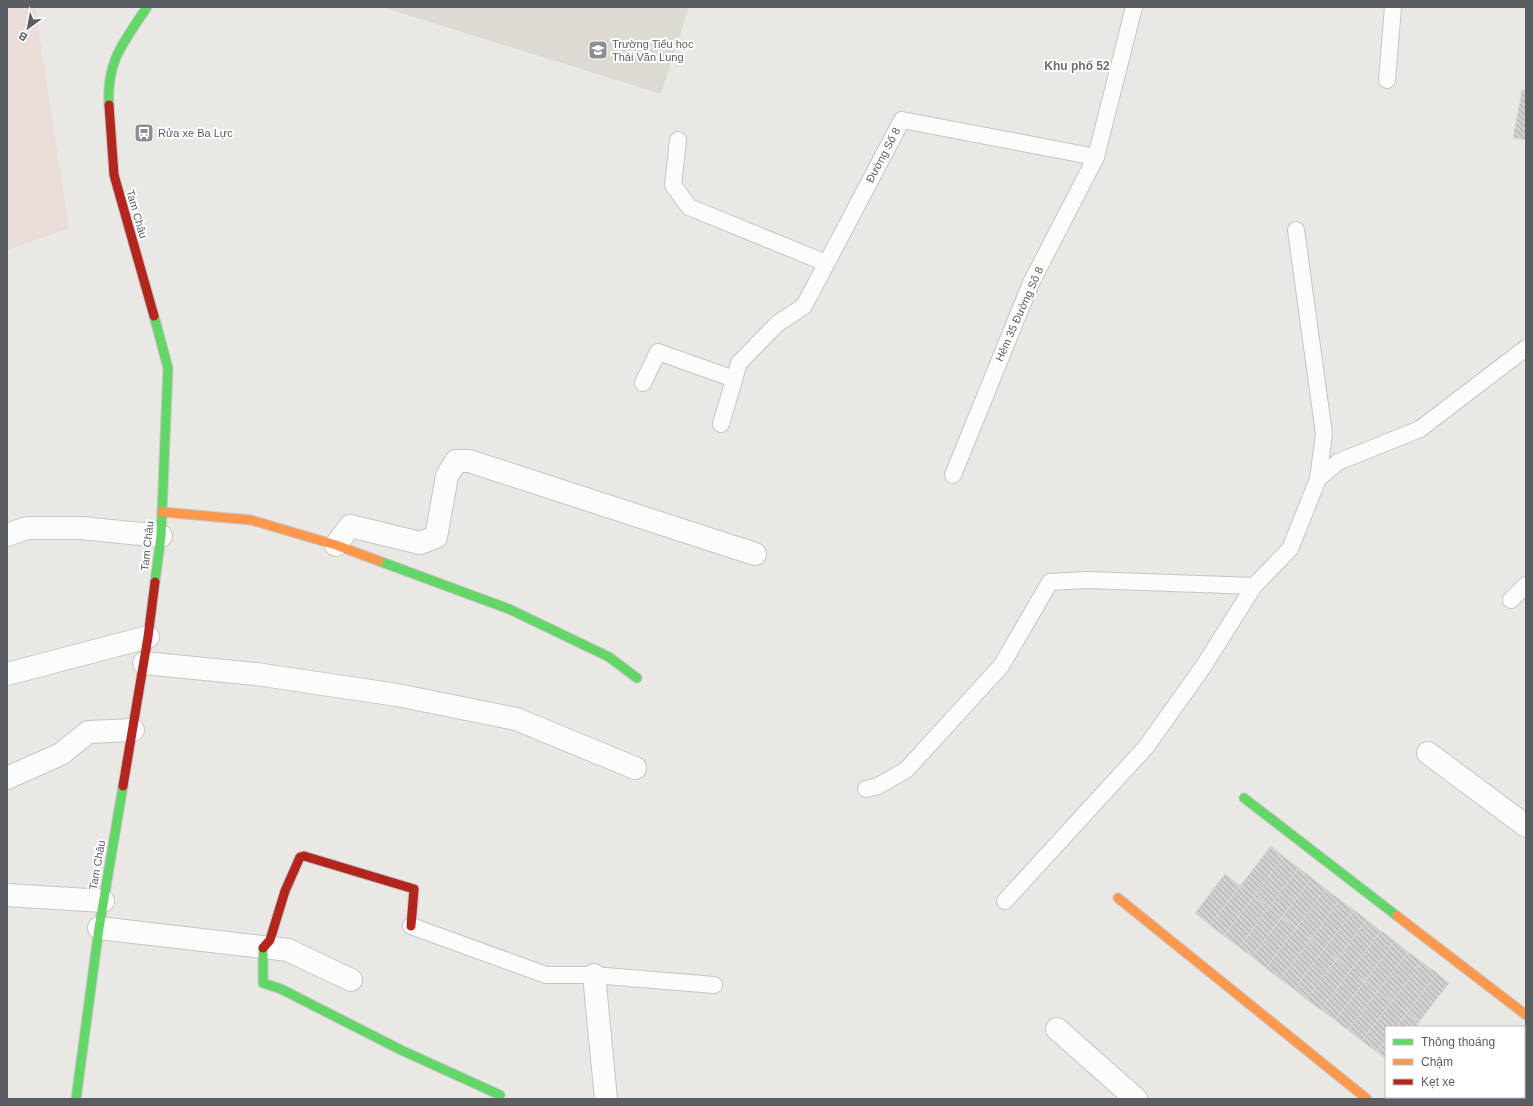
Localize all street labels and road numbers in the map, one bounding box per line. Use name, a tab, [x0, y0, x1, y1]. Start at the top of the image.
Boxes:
street label: Đường Số 8	[864, 125, 902, 185]
street label: Tam Châu	[124, 188, 150, 240]
street label: Hẻm 35 Đường Số 8	[993, 265, 1045, 363]
street label: Tam Châu	[138, 520, 156, 572]
street label: Tam Châu	[87, 839, 107, 891]

